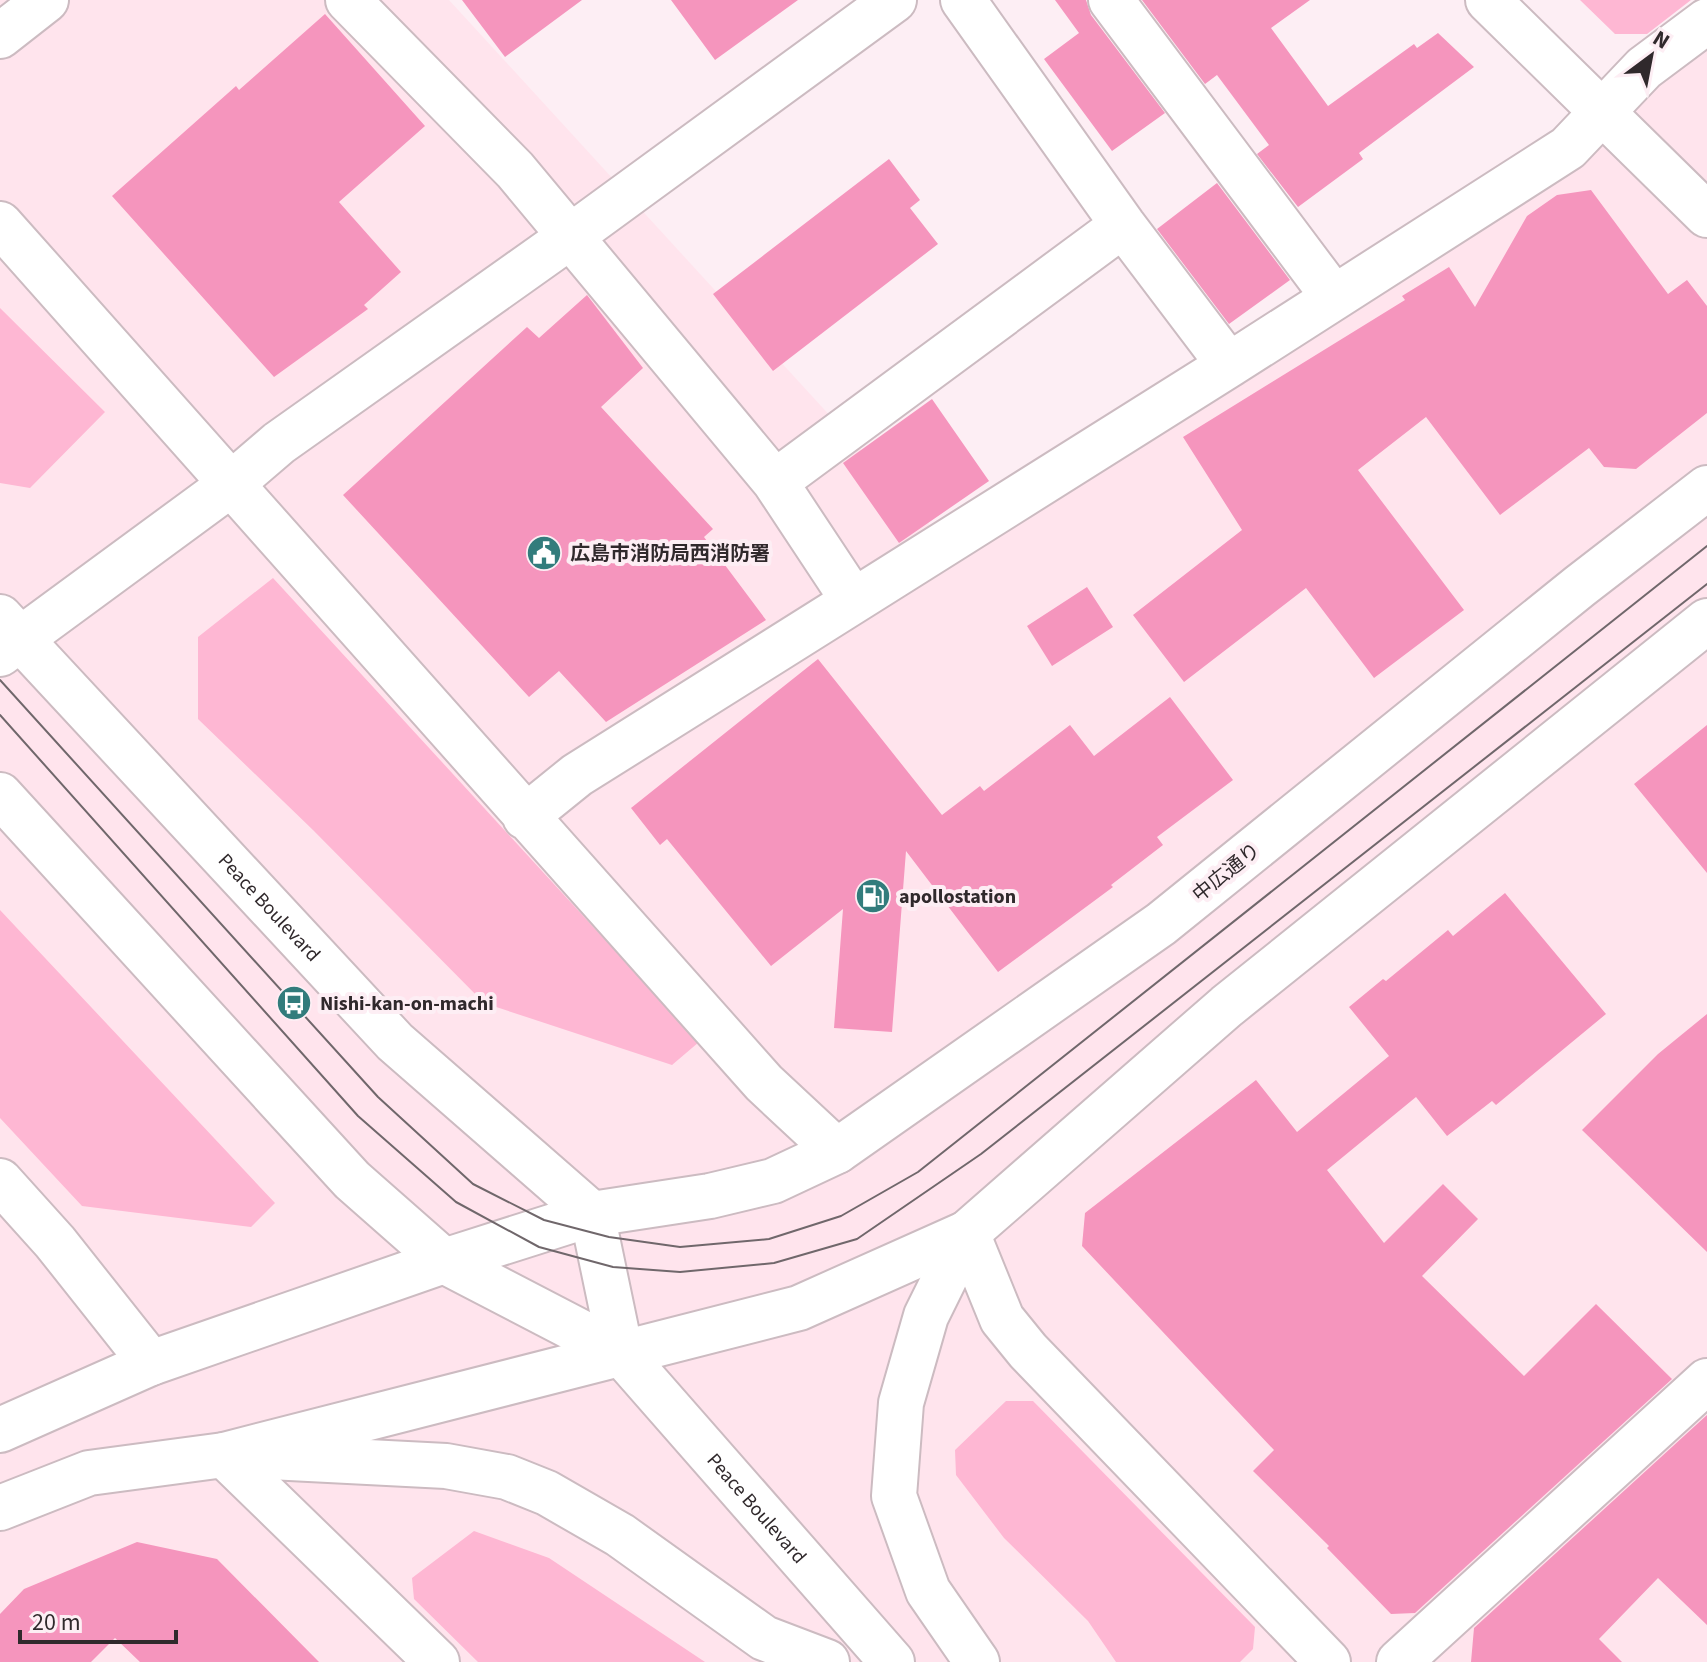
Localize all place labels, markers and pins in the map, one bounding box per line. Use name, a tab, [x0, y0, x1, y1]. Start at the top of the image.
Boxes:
public building icon: 広島市消防局西消防署	[525, 534, 563, 572]
place label: 広島市消防局西消防署	[570, 540, 770, 568]
fuel station icon: apollostation	[854, 877, 892, 915]
place label: apollostation	[899, 883, 1016, 911]
bus stop icon: Nishi-kan-on-machi	[275, 984, 313, 1022]
place label: Nishi-kan-on-machi	[320, 990, 494, 1018]

